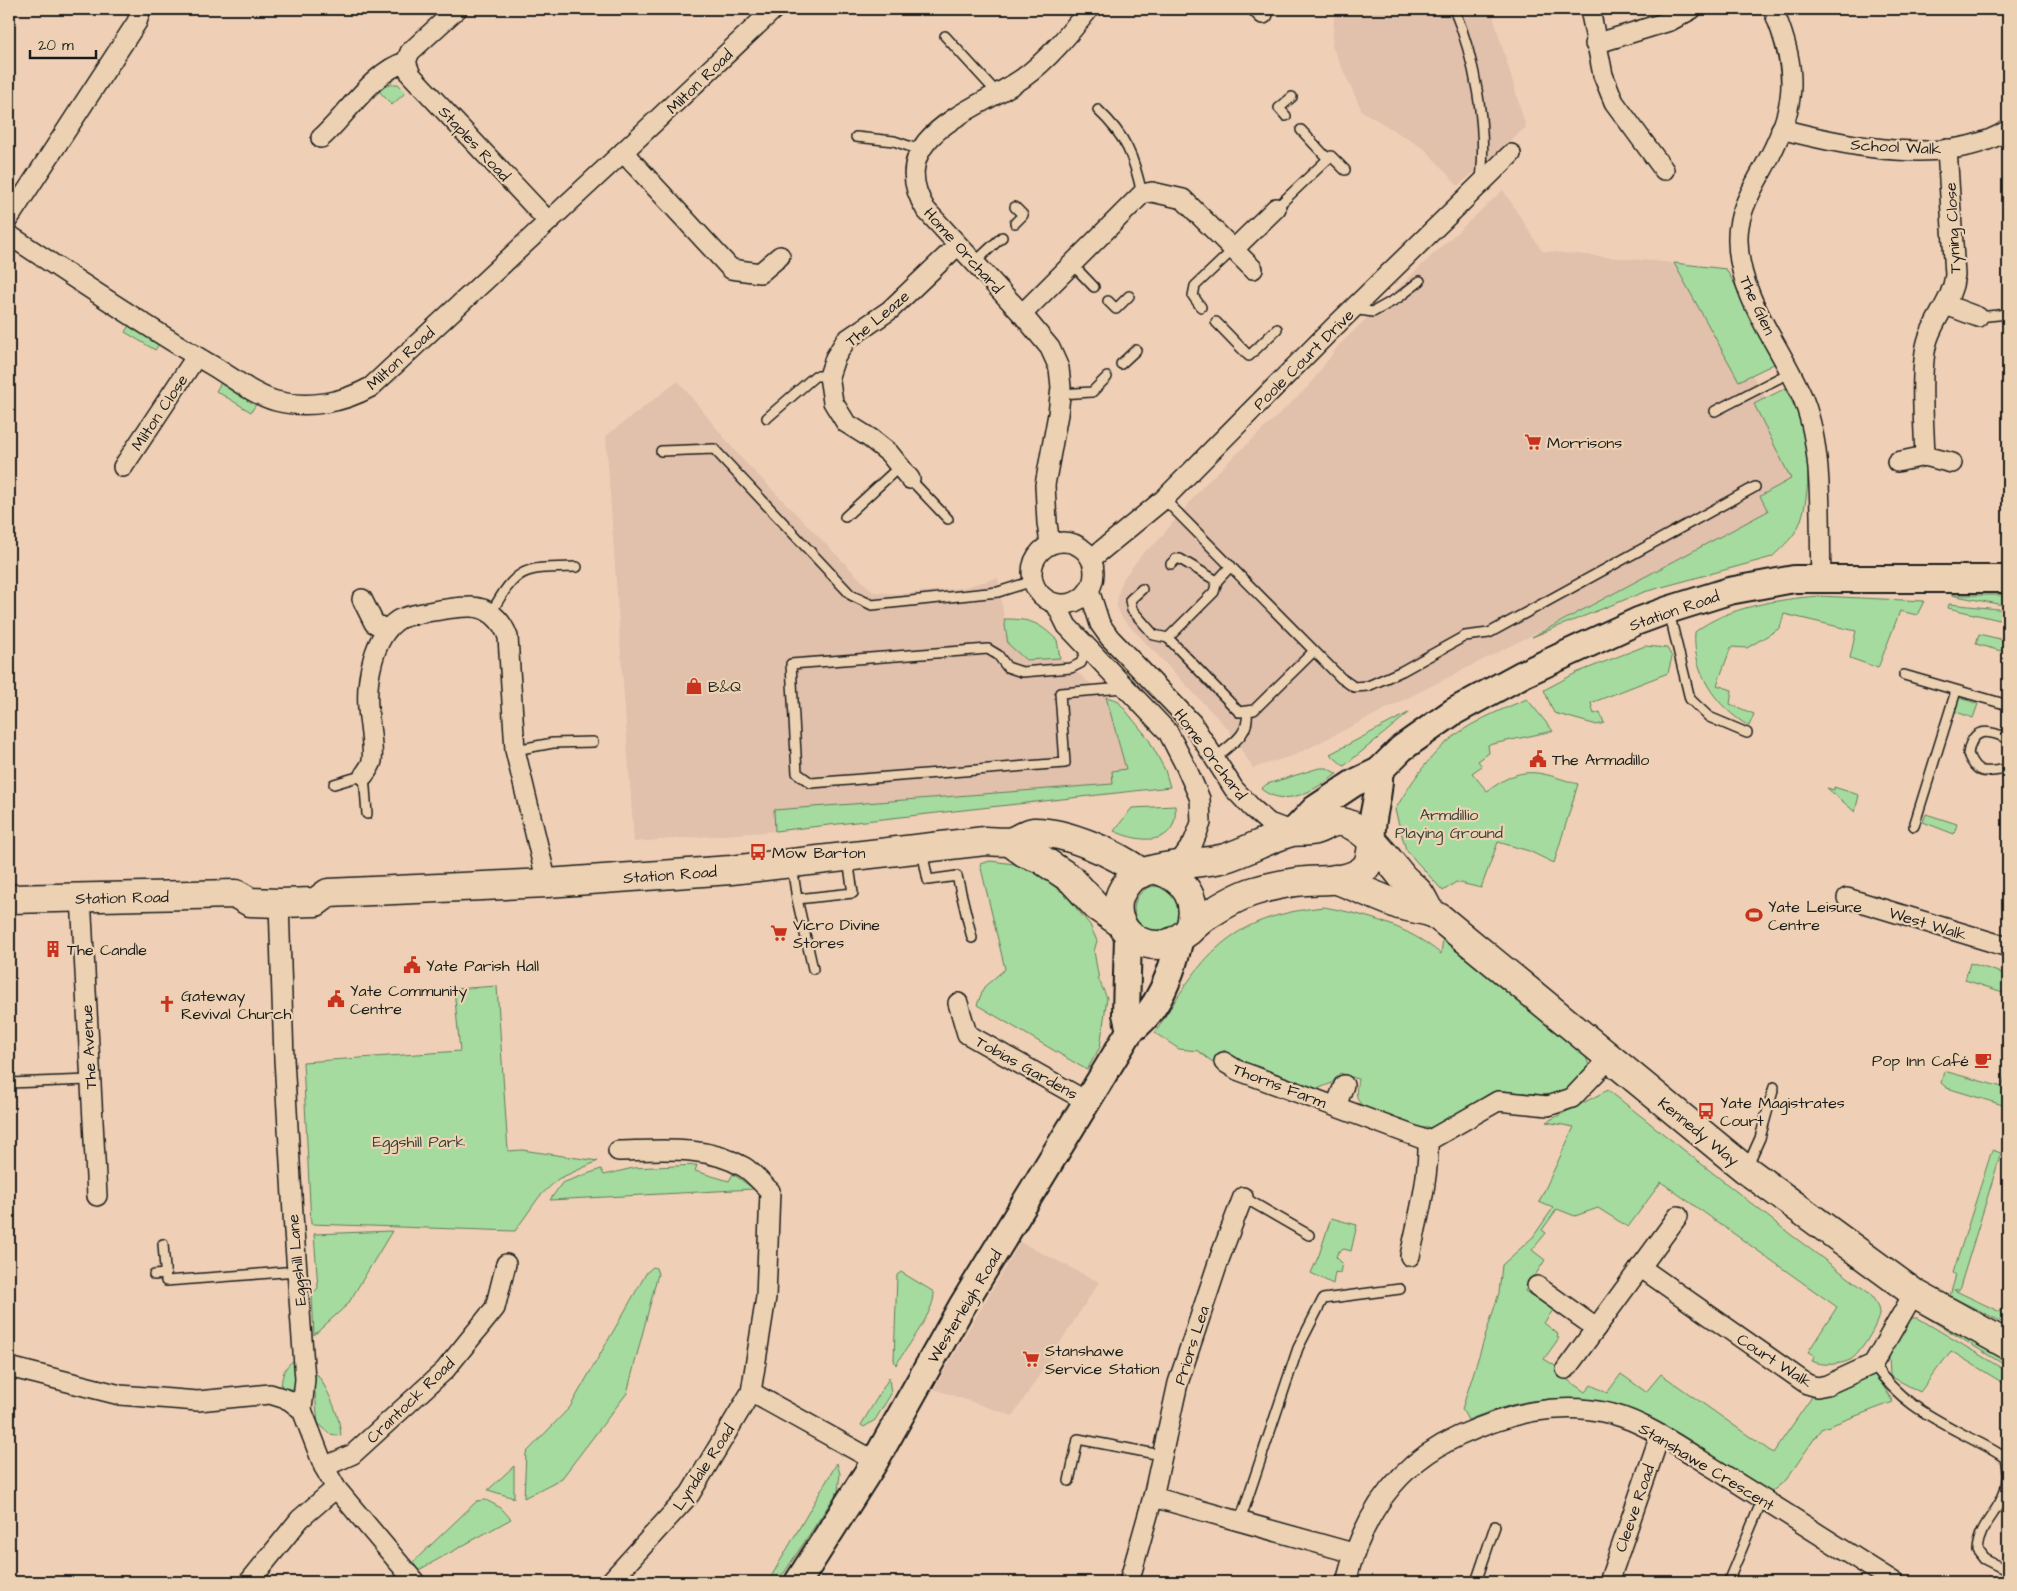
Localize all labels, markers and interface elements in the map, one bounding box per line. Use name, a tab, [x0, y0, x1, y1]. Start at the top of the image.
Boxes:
scale bar	[30, 28, 96, 60]
text: 20 m	[38, 35, 74, 56]
street label: Milton Road	[662, 44, 738, 119]
street label: Staples Road	[433, 101, 515, 186]
street label: School Walk	[1850, 134, 1942, 160]
street label: Tyning Close	[1940, 181, 1967, 274]
street label: Home Orchard	[919, 203, 1008, 299]
street label: The Glen	[1734, 272, 1780, 339]
street label: The Leaze	[841, 285, 915, 352]
street label: Poole Court Drive	[1248, 304, 1359, 415]
street label: Milton Road	[362, 322, 440, 395]
street label: Milton Close	[126, 370, 194, 455]
supermarket icon: Morrisons	[1523, 432, 1543, 452]
place label: Morrisons	[1547, 432, 1622, 454]
street label: Station Road	[1626, 585, 1722, 637]
shop icon: B&Q	[684, 676, 704, 696]
place label: B&Q	[708, 676, 742, 698]
street label: Home Orchard	[1169, 704, 1252, 805]
public building icon: The Armadillo	[1528, 749, 1548, 769]
place label: The Armadillo	[1552, 749, 1649, 771]
park label: Armdillio Playing Ground	[1395, 804, 1503, 845]
bus stop icon: Mow Barton	[748, 842, 768, 862]
place label: Mow Barton	[772, 842, 865, 864]
street label: Station Road	[622, 861, 718, 889]
street label: Station Road	[75, 886, 169, 910]
place label: Yate Leisure Centre	[1768, 896, 1862, 936]
street label: West Walk	[1886, 902, 1969, 946]
sports icon: Yate Leisure Centre	[1744, 905, 1764, 925]
place label: Vicro Divine Stores	[793, 914, 880, 954]
supermarket icon: Vicro Divine Stores	[769, 923, 789, 943]
building icon: The Candle	[43, 939, 63, 959]
place label: The Candle	[67, 939, 147, 961]
public building icon: Yate Parish Hall	[402, 955, 422, 975]
place label: Yate Parish Hall	[426, 955, 539, 977]
place label: Yate Community Centre	[350, 980, 467, 1020]
place label: Gateway Revival Church	[181, 985, 291, 1025]
public building icon: Yate Community Centre	[326, 989, 346, 1009]
church icon: Gateway Revival Church	[157, 994, 177, 1014]
street label: The Avenue	[76, 1004, 102, 1090]
street label: Tobias Gardens	[971, 1031, 1082, 1105]
place label: Pop Inn Café	[1872, 1050, 1969, 1072]
cafe icon: Pop Inn Café	[1973, 1050, 1993, 1070]
street label: Thorns Farm	[1230, 1058, 1330, 1114]
street label: Kennedy Way	[1653, 1092, 1744, 1172]
place label: Yate Magistrates Court	[1720, 1092, 1845, 1132]
bus stop icon: Yate Magistrates Court	[1696, 1101, 1716, 1121]
park label: Eggshill Park	[373, 1131, 466, 1154]
street label: Eggshill Lane	[282, 1213, 313, 1307]
street label: Westerleigh Road	[922, 1246, 1008, 1368]
street label: Priors Lea	[1169, 1303, 1215, 1388]
street label: Court Walk	[1733, 1328, 1817, 1393]
place label: Stanshawe Service Station	[1045, 1340, 1159, 1380]
supermarket icon: Stanshawe Service Station	[1021, 1349, 1041, 1369]
street label: Crantock Road	[362, 1353, 460, 1449]
street label: Stanshawe Crescent	[1634, 1417, 1779, 1516]
street label: Lyndale Road	[668, 1420, 741, 1515]
street label: Cleeve Road	[1610, 1462, 1660, 1555]

